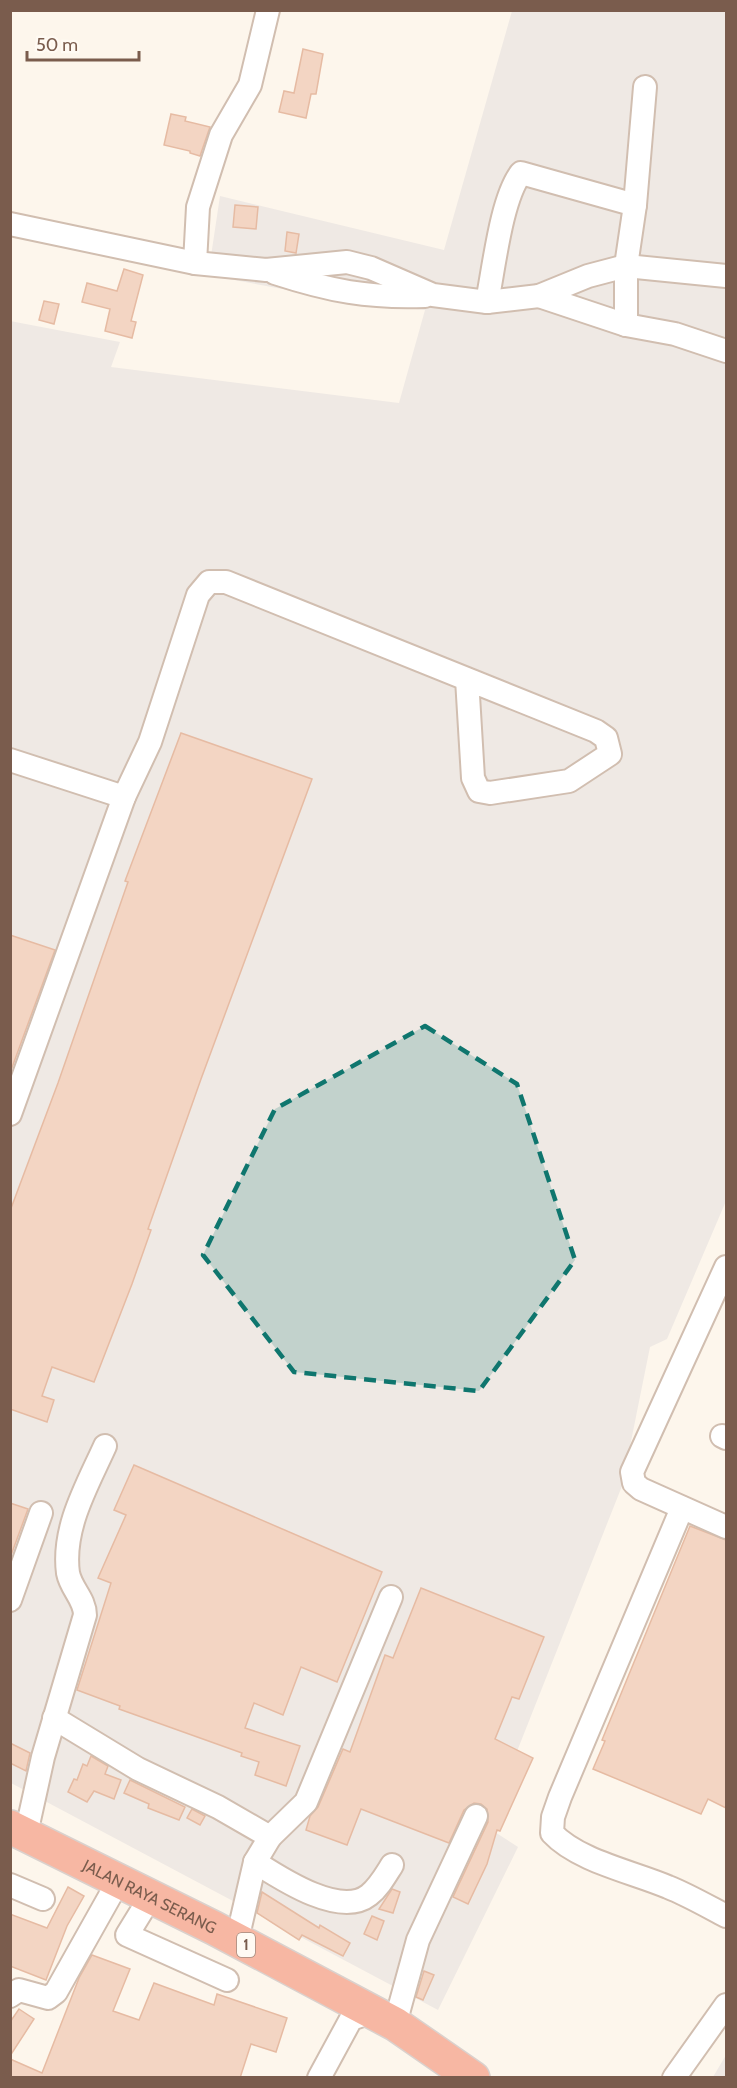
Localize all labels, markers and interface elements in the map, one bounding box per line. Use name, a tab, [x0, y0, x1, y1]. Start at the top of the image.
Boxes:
scale bar	[27, 24, 140, 62]
text: 50 m	[36, 34, 78, 56]
street label: JALAN RAYA SERANG	[79, 1855, 219, 1938]
road number: 1	[237, 1933, 255, 1957]

